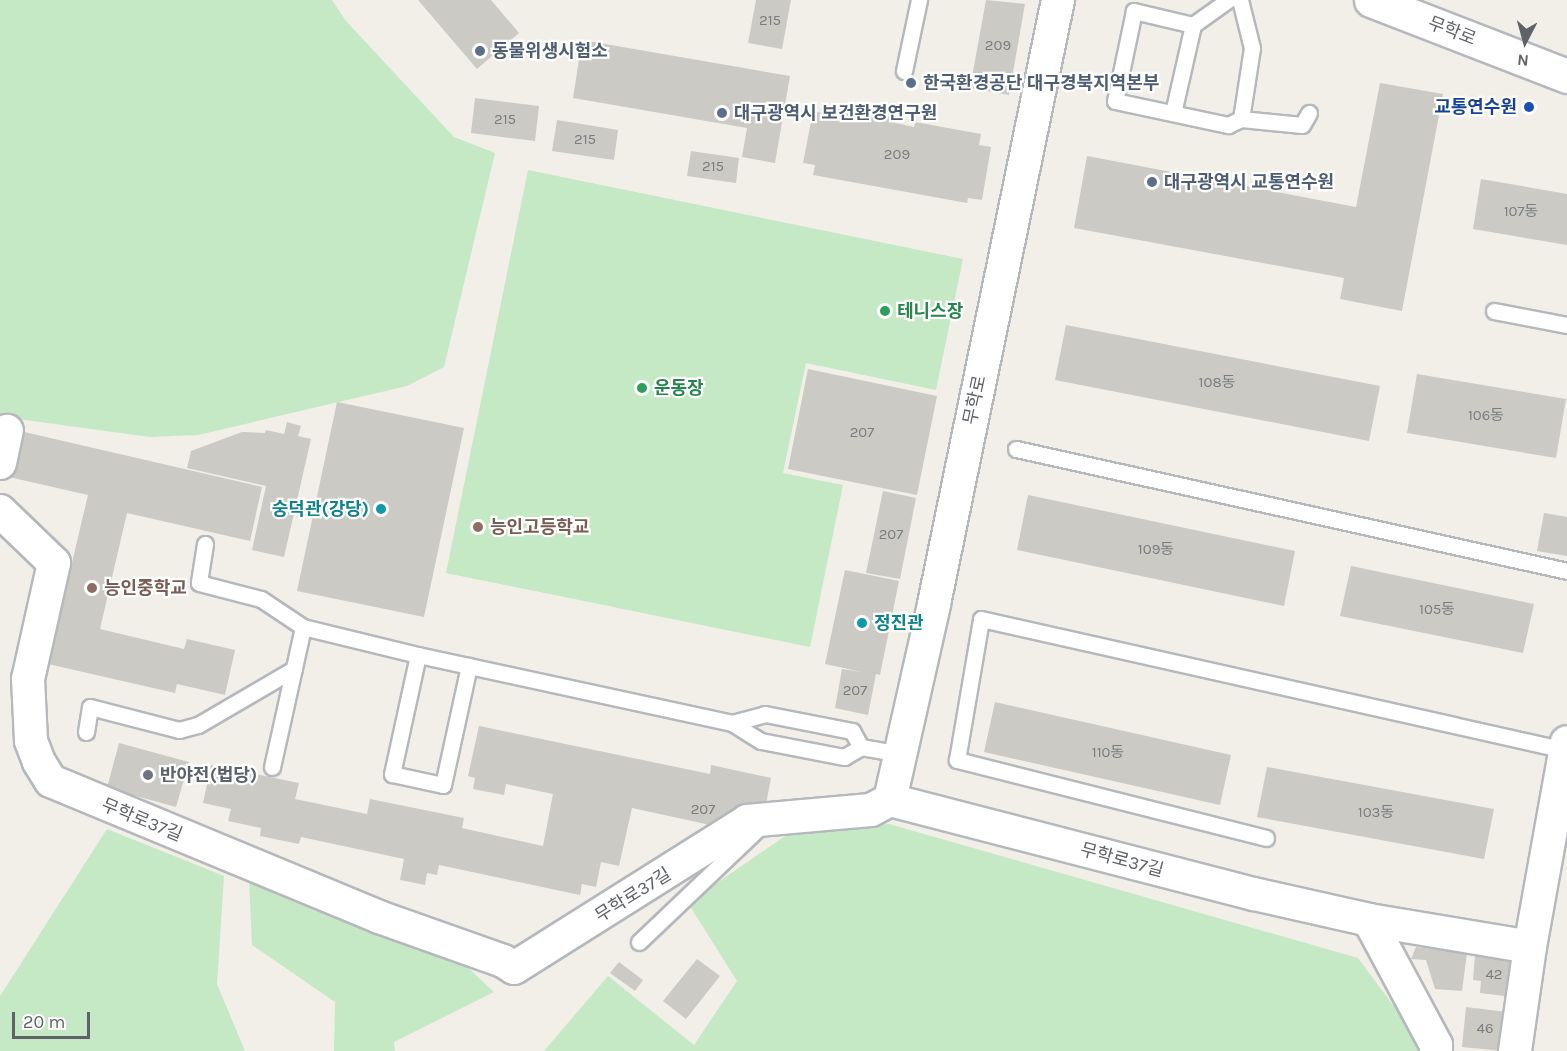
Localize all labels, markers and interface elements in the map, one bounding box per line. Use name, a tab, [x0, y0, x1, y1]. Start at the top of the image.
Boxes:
house number: 215	[759, 12, 781, 30]
street label: 무학로	[1425, 12, 1479, 50]
north arrow	[1495, 12, 1555, 72]
house number: 209	[985, 37, 1011, 55]
place label: 동물위생시험소	[492, 40, 608, 62]
marker: 동물위생시험소	[473, 44, 487, 58]
text: N	[1516, 50, 1530, 70]
place label: 한국환경공단 대구경북지역본부	[923, 72, 1159, 94]
marker: 한국환경공단 대구경북지역본부	[904, 76, 918, 90]
place label: 교통연수원	[1434, 96, 1517, 118]
marker: 교통연수원	[1522, 100, 1536, 114]
place label: 대구광역시 보건환경연구원	[734, 102, 937, 124]
marker: 대구광역시 보건환경연구원	[715, 106, 729, 120]
house number: 215	[494, 111, 516, 129]
house number: 215	[574, 131, 596, 149]
house number: 209	[884, 146, 910, 164]
house number: 215	[702, 158, 724, 176]
place label: 대구광역시 교통연수원	[1164, 171, 1334, 193]
marker: 대구광역시 교통연수원	[1145, 175, 1159, 189]
house number: 107동	[1504, 203, 1538, 221]
place label: 테니스장	[897, 300, 963, 322]
marker: 테니스장	[878, 304, 892, 318]
street label: 무학로	[959, 373, 991, 427]
house number: 108동	[1199, 374, 1235, 392]
place label: 운동장	[654, 377, 704, 399]
marker: 운동장	[635, 381, 649, 395]
house number: 106동	[1468, 407, 1504, 425]
house number: 207	[850, 424, 874, 442]
place label: 숭덕관(강당)	[272, 498, 369, 520]
marker: 숭덕관(강당)	[374, 502, 388, 516]
place label: 능인고등학교	[490, 516, 589, 538]
marker: 능인고등학교	[471, 520, 485, 534]
house number: 207	[879, 526, 903, 544]
house number: 109동	[1138, 541, 1174, 559]
place label: 능인중학교	[104, 577, 187, 599]
marker: 능인중학교	[85, 581, 99, 595]
house number: 105동	[1419, 601, 1455, 619]
place label: 정진관	[874, 612, 924, 634]
marker: 정진관	[855, 616, 869, 630]
house number: 207	[843, 682, 867, 700]
house number: 110동	[1092, 744, 1124, 762]
place label: 반야전(법당)	[160, 764, 257, 786]
marker: 반야전(법당)	[141, 768, 155, 782]
street label: 무학로37길	[98, 794, 186, 846]
house number: 207	[691, 801, 715, 819]
house number: 103동	[1358, 804, 1394, 822]
street label: 무학로37길	[1078, 839, 1166, 881]
street label: 무학로37길	[591, 863, 675, 927]
house number: 42	[1485, 966, 1503, 984]
scale bar	[15, 1000, 93, 1038]
text: 20 m	[23, 1011, 65, 1033]
house number: 46	[1477, 1020, 1493, 1038]

